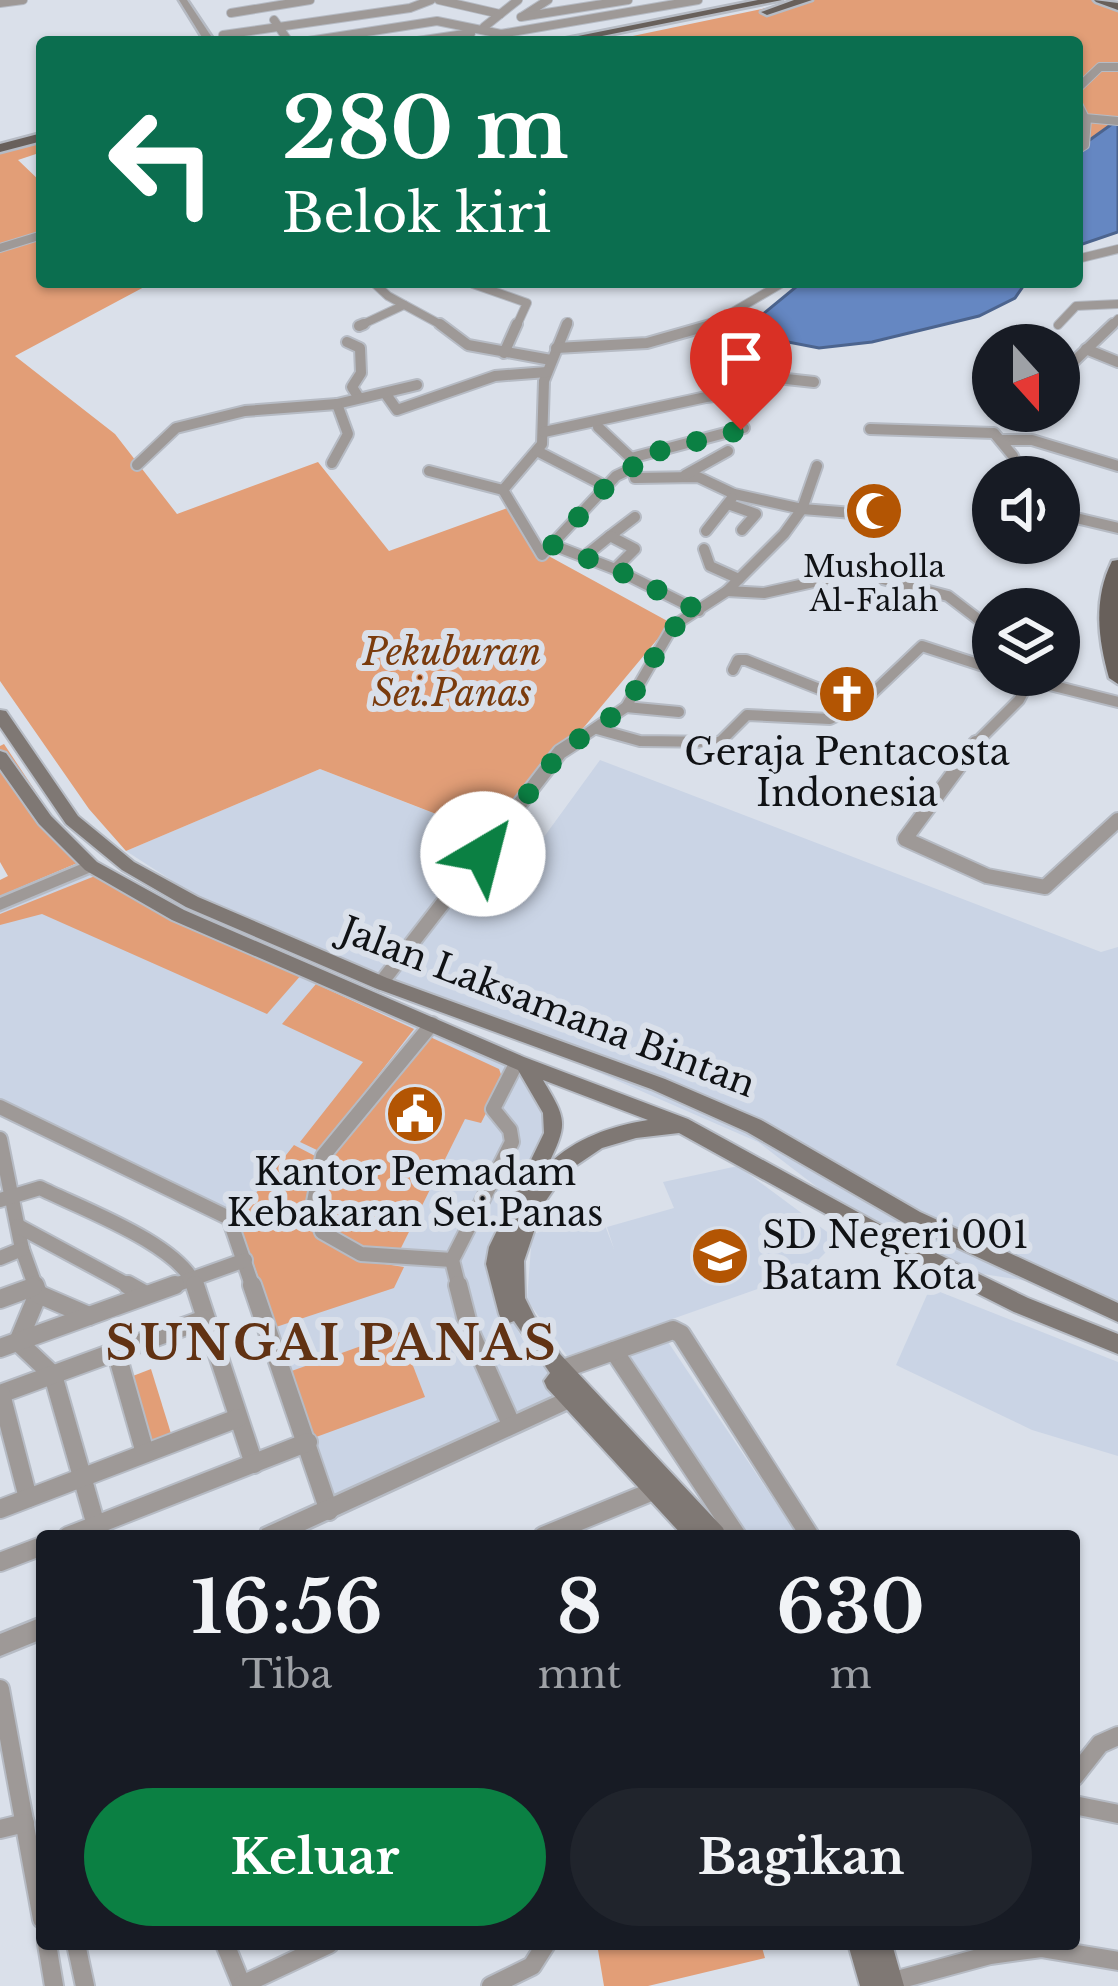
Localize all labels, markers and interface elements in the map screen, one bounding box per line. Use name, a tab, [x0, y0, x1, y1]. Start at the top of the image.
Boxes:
text: 280 m	[282, 77, 569, 181]
icon: left	[84, 84, 240, 240]
text: Belok kiri	[282, 180, 551, 247]
pin	[690, 307, 792, 430]
north arrow	[972, 324, 1080, 432]
map controls	[972, 324, 1080, 696]
icon: arrive	[708, 325, 774, 391]
button: sound	[972, 456, 1080, 564]
mosque icon: Musholla Al-Falah	[843, 480, 905, 542]
place label: Musholla Al-Falah	[803, 548, 945, 619]
button: layers	[972, 588, 1080, 696]
park label: Pekuburan Sei.Panas	[361, 630, 542, 716]
church icon: Geraja Pentacosta Indonesia	[816, 663, 878, 725]
place label: Geraja Pentacosta Indonesia	[684, 730, 1010, 816]
position arrow	[420, 791, 546, 917]
street label: Jalan Laksamana Bintan	[331, 906, 762, 1107]
public building icon: Kantor Pemadam Kebakaran Sei.Panas	[384, 1083, 446, 1145]
place label: Kantor Pemadam Kebakaran Sei.Panas	[227, 1150, 603, 1236]
place label: SD Negeri 001 Batam Kota	[762, 1213, 1029, 1299]
school or university icon: SD Negeri 001 Batam Kota	[689, 1225, 751, 1287]
district label: SUNGAI PANAS	[105, 1313, 559, 1373]
text: 16:56	[191, 1563, 383, 1652]
text: 8	[557, 1563, 602, 1652]
text: 630	[776, 1563, 925, 1652]
text: Tiba	[242, 1650, 332, 1699]
text: mnt	[538, 1650, 621, 1699]
text: m	[830, 1650, 872, 1699]
button: Keluar	[84, 1788, 546, 1926]
button: Bagikan	[570, 1788, 1032, 1926]

